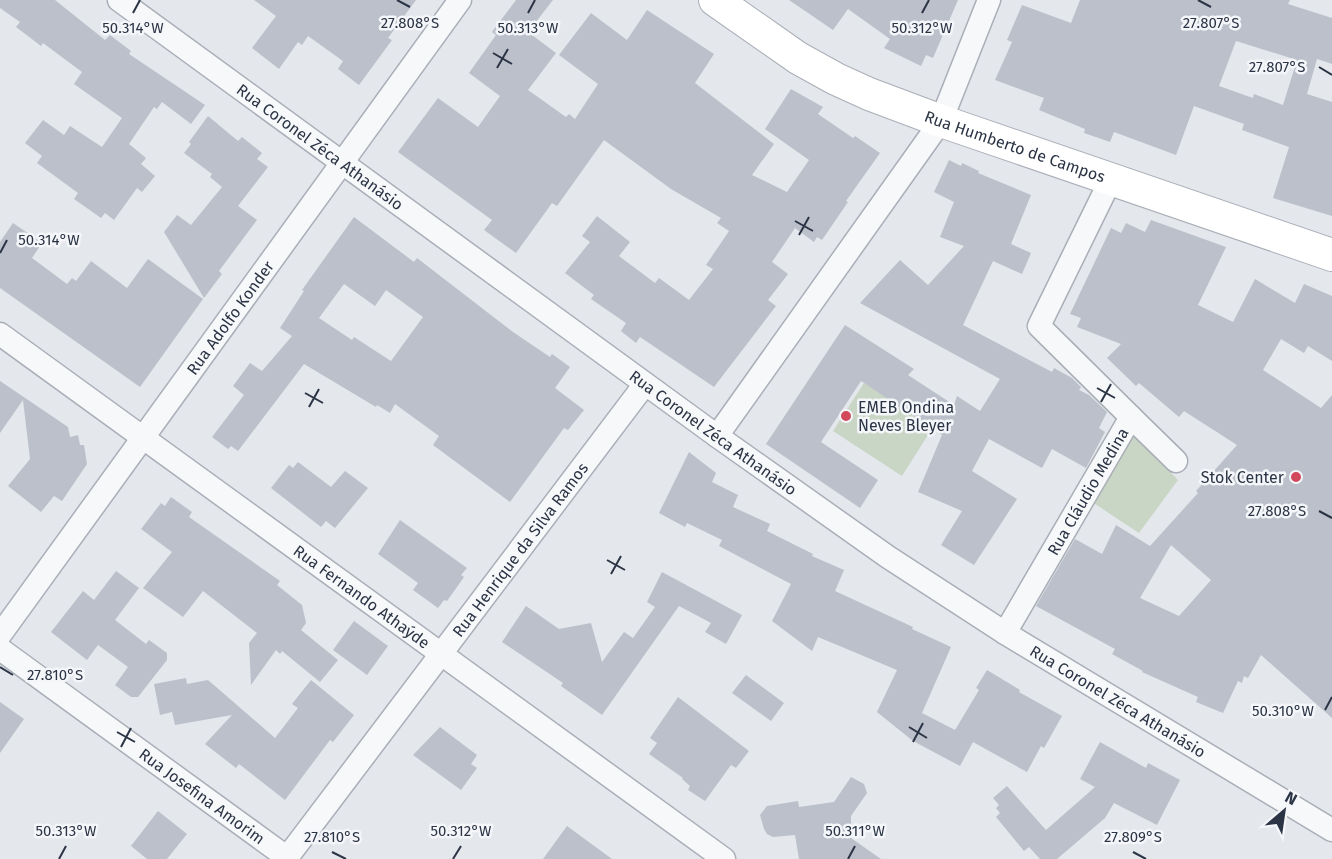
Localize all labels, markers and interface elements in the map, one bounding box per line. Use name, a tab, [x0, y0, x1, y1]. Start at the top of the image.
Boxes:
text: 27.808°S	[381, 14, 439, 32]
text: 27.807°S	[1183, 14, 1239, 32]
text: 50.314°W	[102, 19, 164, 37]
text: 50.313°W	[498, 19, 559, 37]
text: 50.312°W	[892, 19, 953, 37]
text: 27.807°S	[1249, 58, 1305, 76]
street label: Rua Coronel Zéca Athanásio	[233, 80, 407, 214]
street label: Rua Humberto de Campos	[922, 106, 1108, 186]
text: 50.314°W	[18, 231, 80, 249]
street label: Rua Adolfo Konder	[182, 256, 278, 378]
street label: Rua Coronel Zéca Athanásio	[626, 366, 801, 499]
place label: EMEB Ondina Neves Bleyer	[858, 398, 954, 435]
marker: EMEB Ondina Neves Bleyer	[839, 409, 853, 423]
street label: Rua Cláudio Medina	[1043, 424, 1132, 559]
street label: Rua Henrique da Silva Ramos	[448, 459, 592, 640]
place label: Stok Center	[1201, 468, 1285, 487]
marker: Stok Center	[1289, 470, 1303, 484]
text: 27.808°S	[1248, 502, 1306, 520]
street label: Rua Fernando Athaýde	[290, 541, 434, 652]
street label: Rua Coronel Zéca Athanásio	[1027, 641, 1209, 761]
text: 27.810°S	[27, 666, 83, 684]
text: 50.310°W	[1252, 702, 1315, 720]
street label: Rua Josefina Amorim	[136, 744, 269, 848]
north arrow	[1254, 781, 1314, 841]
text: N	[1282, 787, 1300, 809]
text: 50.313°W	[36, 822, 97, 840]
text: 50.312°W	[431, 822, 492, 840]
text: 50.311°W	[825, 822, 885, 840]
text: 27.810°S	[304, 828, 360, 846]
text: 27.809°S	[1104, 828, 1162, 846]

